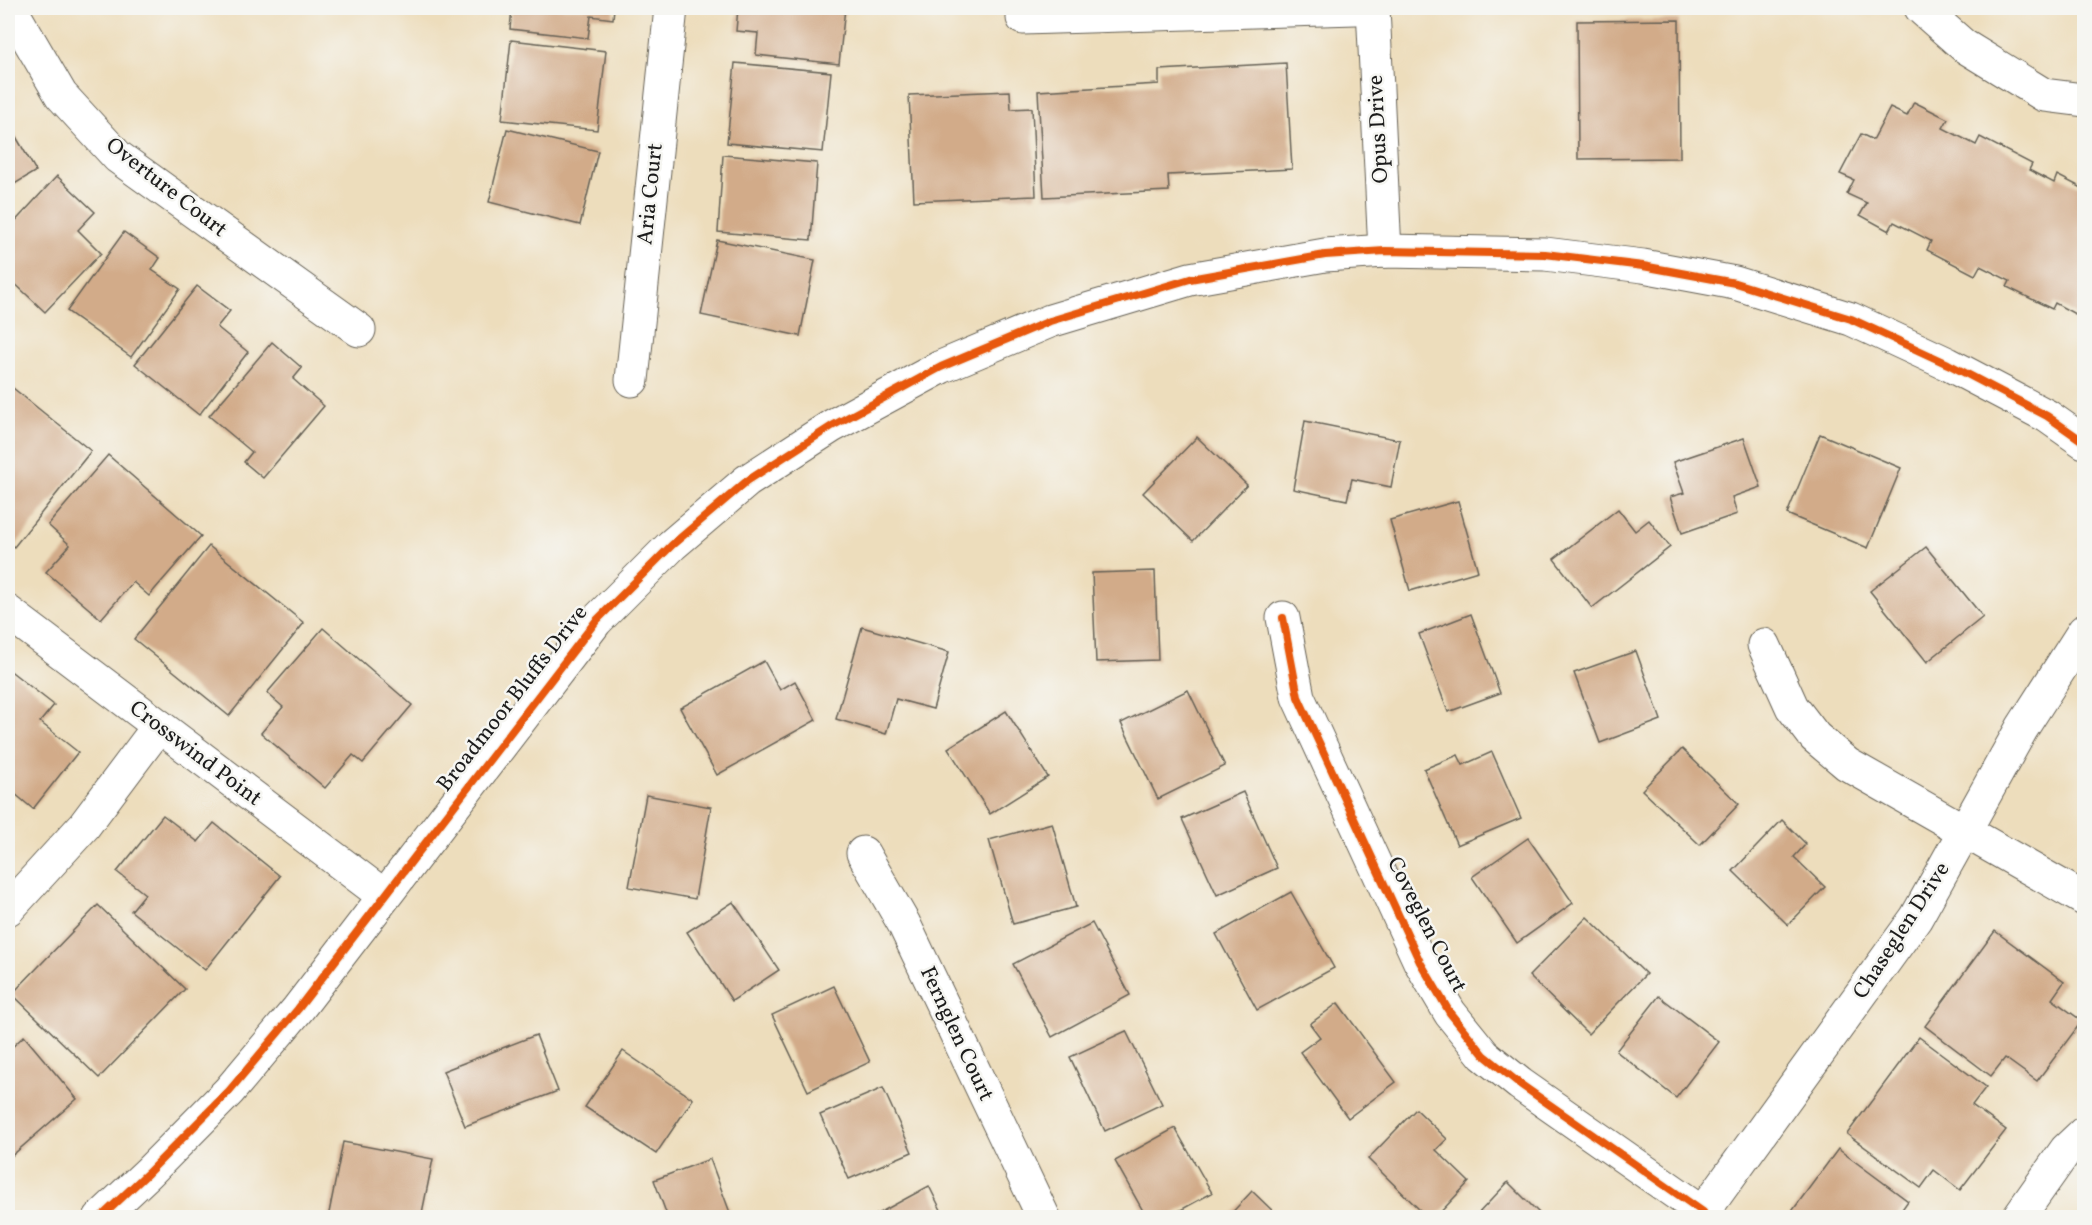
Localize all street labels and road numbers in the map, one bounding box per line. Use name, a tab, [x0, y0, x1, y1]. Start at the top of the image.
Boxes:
street label: Opus Drive	[1361, 74, 1397, 184]
street label: Overture Court	[99, 131, 234, 246]
street label: Aria Court	[630, 141, 672, 246]
street label: Broadmoor Bluffs Drive	[430, 599, 596, 799]
street label: Crosswind Point	[122, 694, 268, 814]
street label: Coveglen Court	[1378, 852, 1474, 999]
street label: Chaseglen Drive	[1846, 856, 1958, 1006]
street label: Fernglen Court	[911, 962, 1001, 1107]

